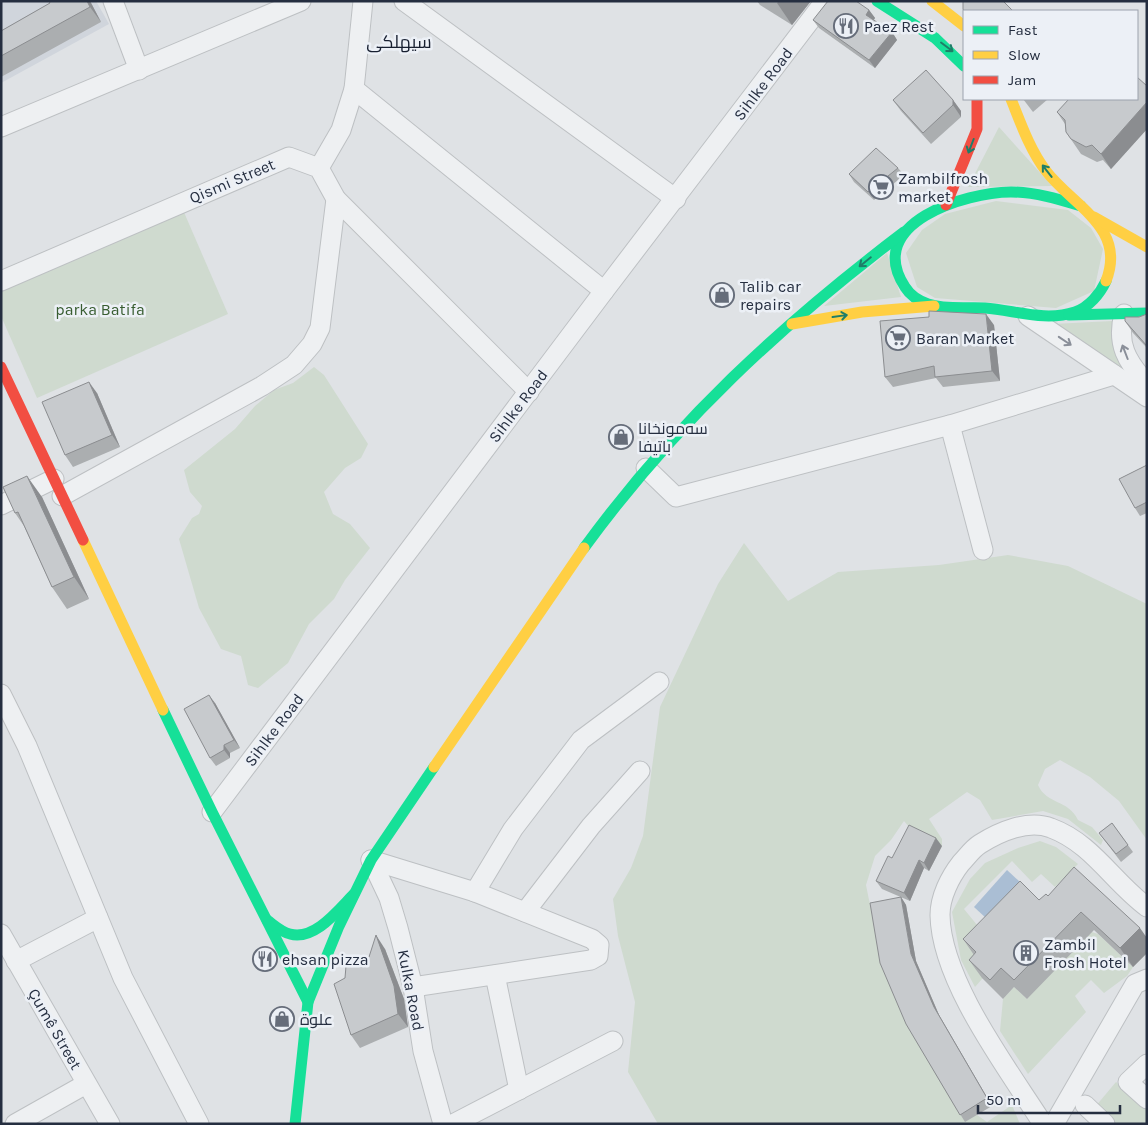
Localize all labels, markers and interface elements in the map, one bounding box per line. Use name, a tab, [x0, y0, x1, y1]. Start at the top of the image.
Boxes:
legend	[963, 10, 1138, 100]
restaurant icon: Paez Rest	[833, 13, 859, 39]
place label: Paez Rest	[864, 17, 934, 36]
text: Fast	[1008, 21, 1038, 39]
district label: سيهلكى	[366, 31, 432, 53]
one-way arrow	[940, 41, 953, 52]
street label: Sihlke Road	[729, 44, 797, 124]
text: Slow	[1008, 46, 1040, 64]
text: Jam	[1008, 71, 1036, 89]
one-way arrow	[966, 138, 975, 153]
street label: Qismi Street	[186, 154, 278, 208]
one-way arrow	[1042, 164, 1052, 178]
place label: Zambilfrosh market	[898, 169, 988, 206]
supermarket icon: Zambilfrosh market	[868, 174, 894, 200]
one-way arrow	[859, 256, 872, 267]
place label: Talib car repairs	[740, 277, 801, 314]
shop icon: Talib car repairs	[709, 282, 735, 308]
park label: parka Batifa	[55, 300, 145, 319]
one-way arrow	[832, 310, 848, 320]
supermarket icon: Baran Market	[885, 325, 911, 351]
place label: Baran Market	[916, 329, 1014, 348]
one-way arrow	[1058, 336, 1072, 346]
one-way arrow	[1119, 345, 1129, 360]
street label: Sihlke Road	[484, 366, 552, 446]
place label: سه‌مونخانا باتيفا	[638, 419, 708, 456]
shop icon: سه‌مونخانا باتيفا	[608, 424, 634, 450]
street label: Sihlke Road	[240, 690, 308, 770]
place label: Zambil Frosh Hotel	[1044, 935, 1127, 972]
building icon: Zambil Frosh Hotel	[1013, 940, 1039, 966]
restaurant icon: ehsan pizza	[252, 946, 278, 972]
street label: Kulka Road	[394, 948, 428, 1032]
place label: ehsan pizza	[282, 950, 369, 969]
street label: Çumê Street	[24, 985, 86, 1073]
shop icon: علوة	[269, 1006, 295, 1032]
place label: علوة	[300, 1010, 333, 1029]
scale bar	[978, 1082, 1120, 1114]
text: 50 m	[986, 1091, 1021, 1109]

